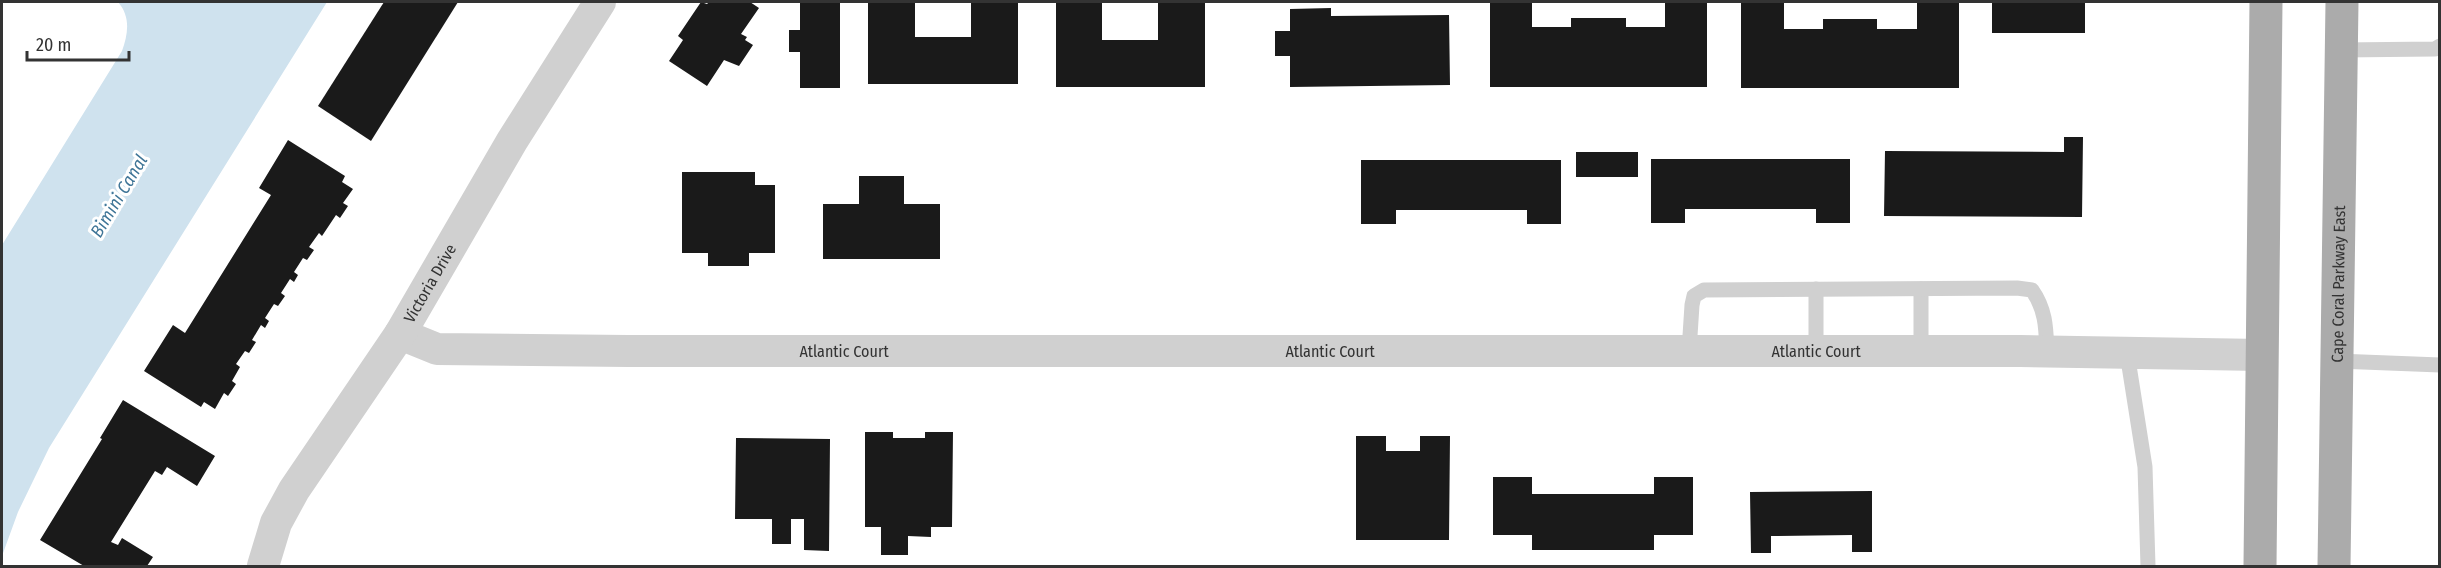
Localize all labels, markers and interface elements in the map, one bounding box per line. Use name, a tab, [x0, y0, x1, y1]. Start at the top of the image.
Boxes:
scale bar	[27, 24, 129, 62]
text: 20 m	[36, 34, 71, 56]
water label: Bimini Canal	[86, 151, 152, 241]
street label: Cape Coral Parkway East	[2328, 204, 2349, 363]
street label: Victoria Drive	[400, 241, 460, 326]
street label: Atlantic Court	[799, 342, 889, 361]
street label: Atlantic Court	[1285, 342, 1375, 361]
street label: Atlantic Court	[1771, 342, 1861, 361]

